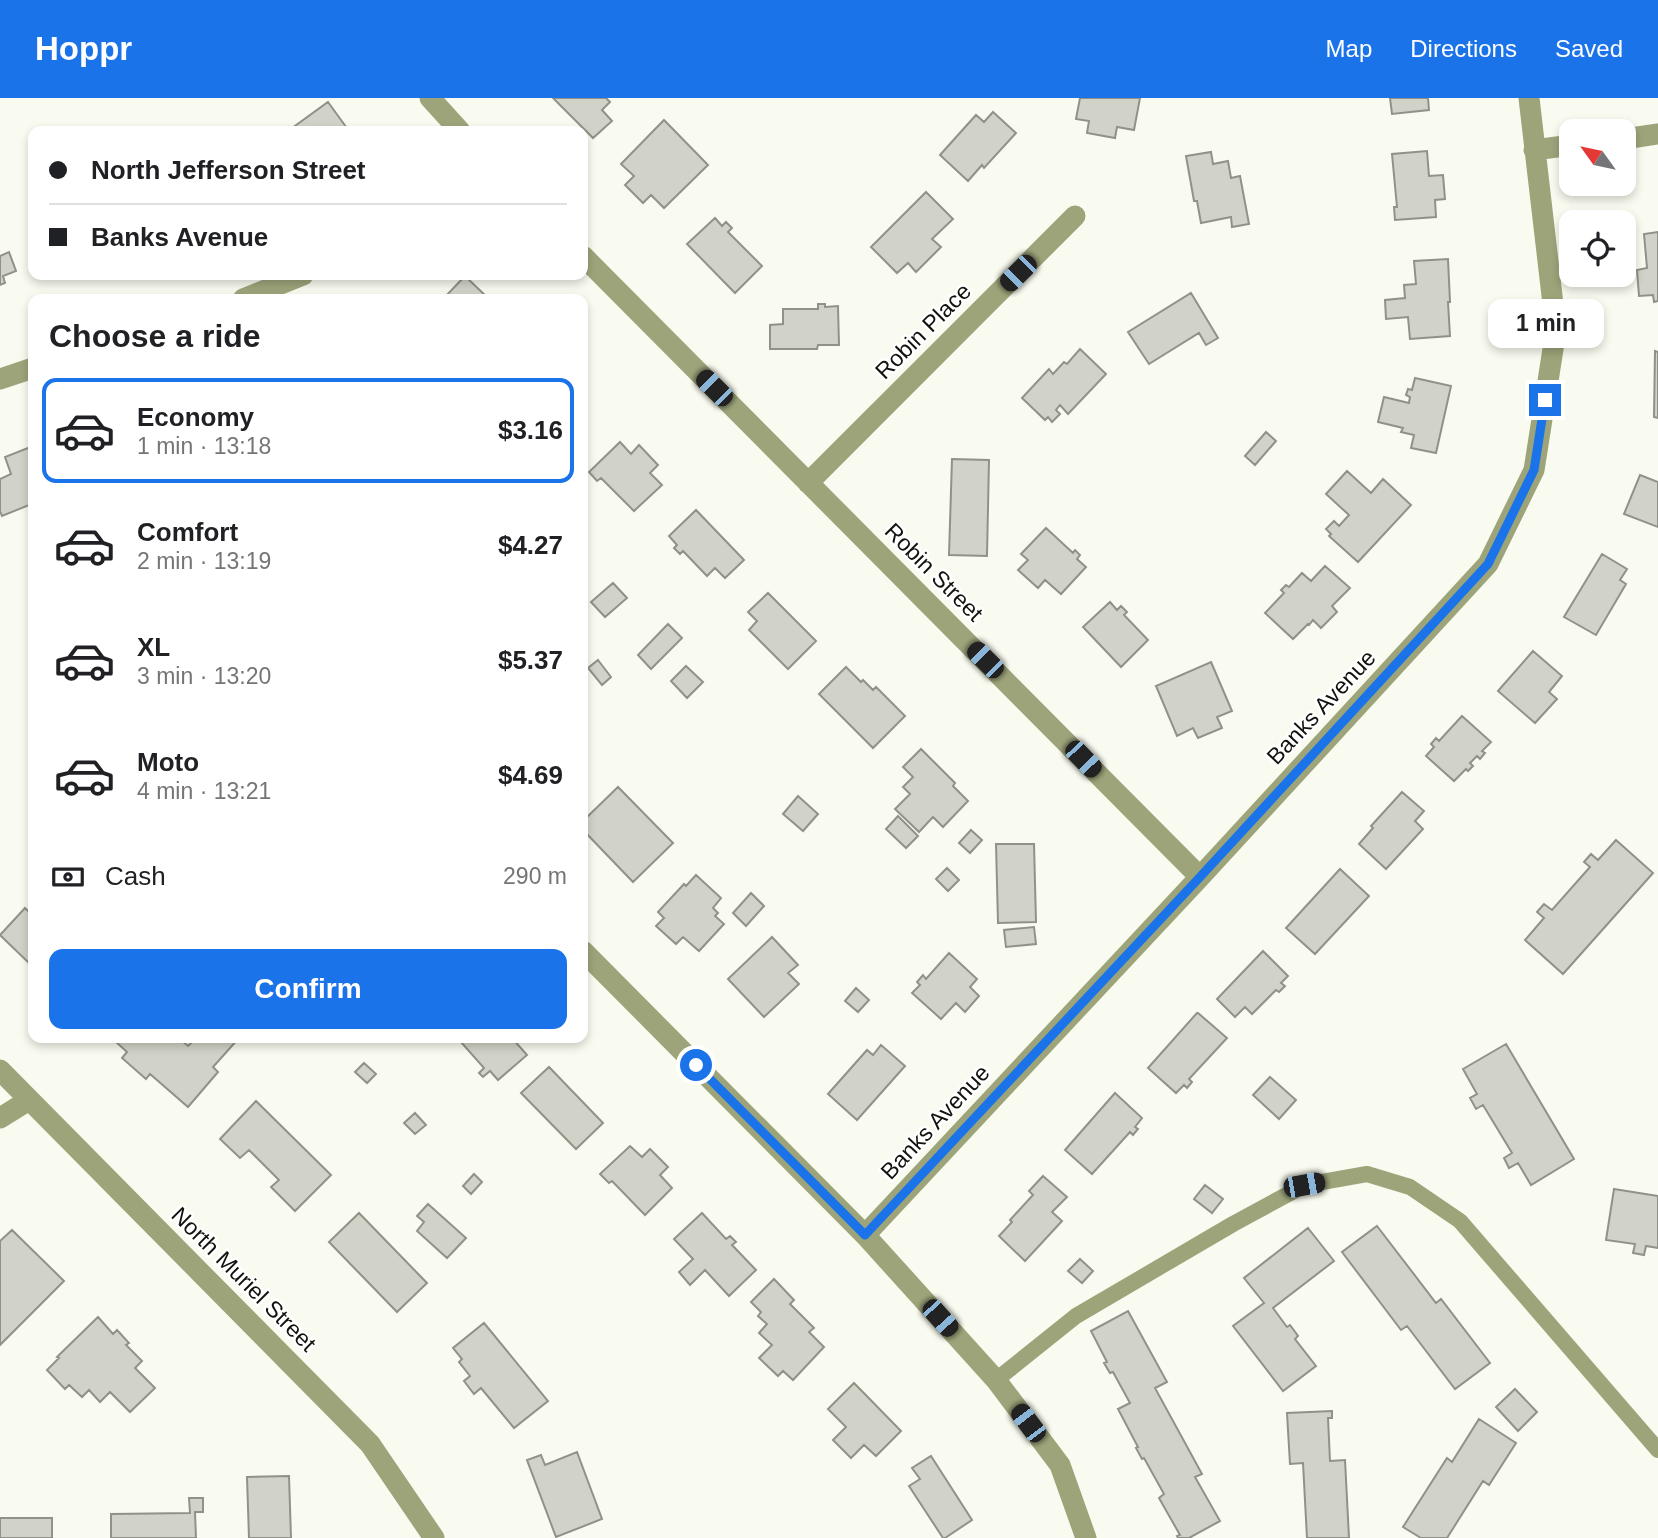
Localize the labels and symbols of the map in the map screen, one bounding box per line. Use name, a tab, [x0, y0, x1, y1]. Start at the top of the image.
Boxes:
north arrow	[1559, 119, 1636, 196]
car	[996, 251, 1041, 295]
street label: Robin Place	[870, 278, 976, 384]
callout: 1 min	[1487, 299, 1603, 348]
car	[692, 366, 737, 410]
route end	[1529, 384, 1561, 416]
street label: Robin Street	[880, 518, 989, 627]
car	[963, 638, 1008, 682]
street label: Banks Avenue	[1261, 645, 1381, 769]
car	[1061, 737, 1106, 781]
route start	[680, 1049, 712, 1081]
street label: Banks Avenue	[875, 1060, 995, 1184]
car	[1282, 1171, 1327, 1199]
street label: North Muriel Street	[167, 1202, 322, 1357]
car	[919, 1295, 962, 1341]
car	[1007, 1400, 1050, 1446]

